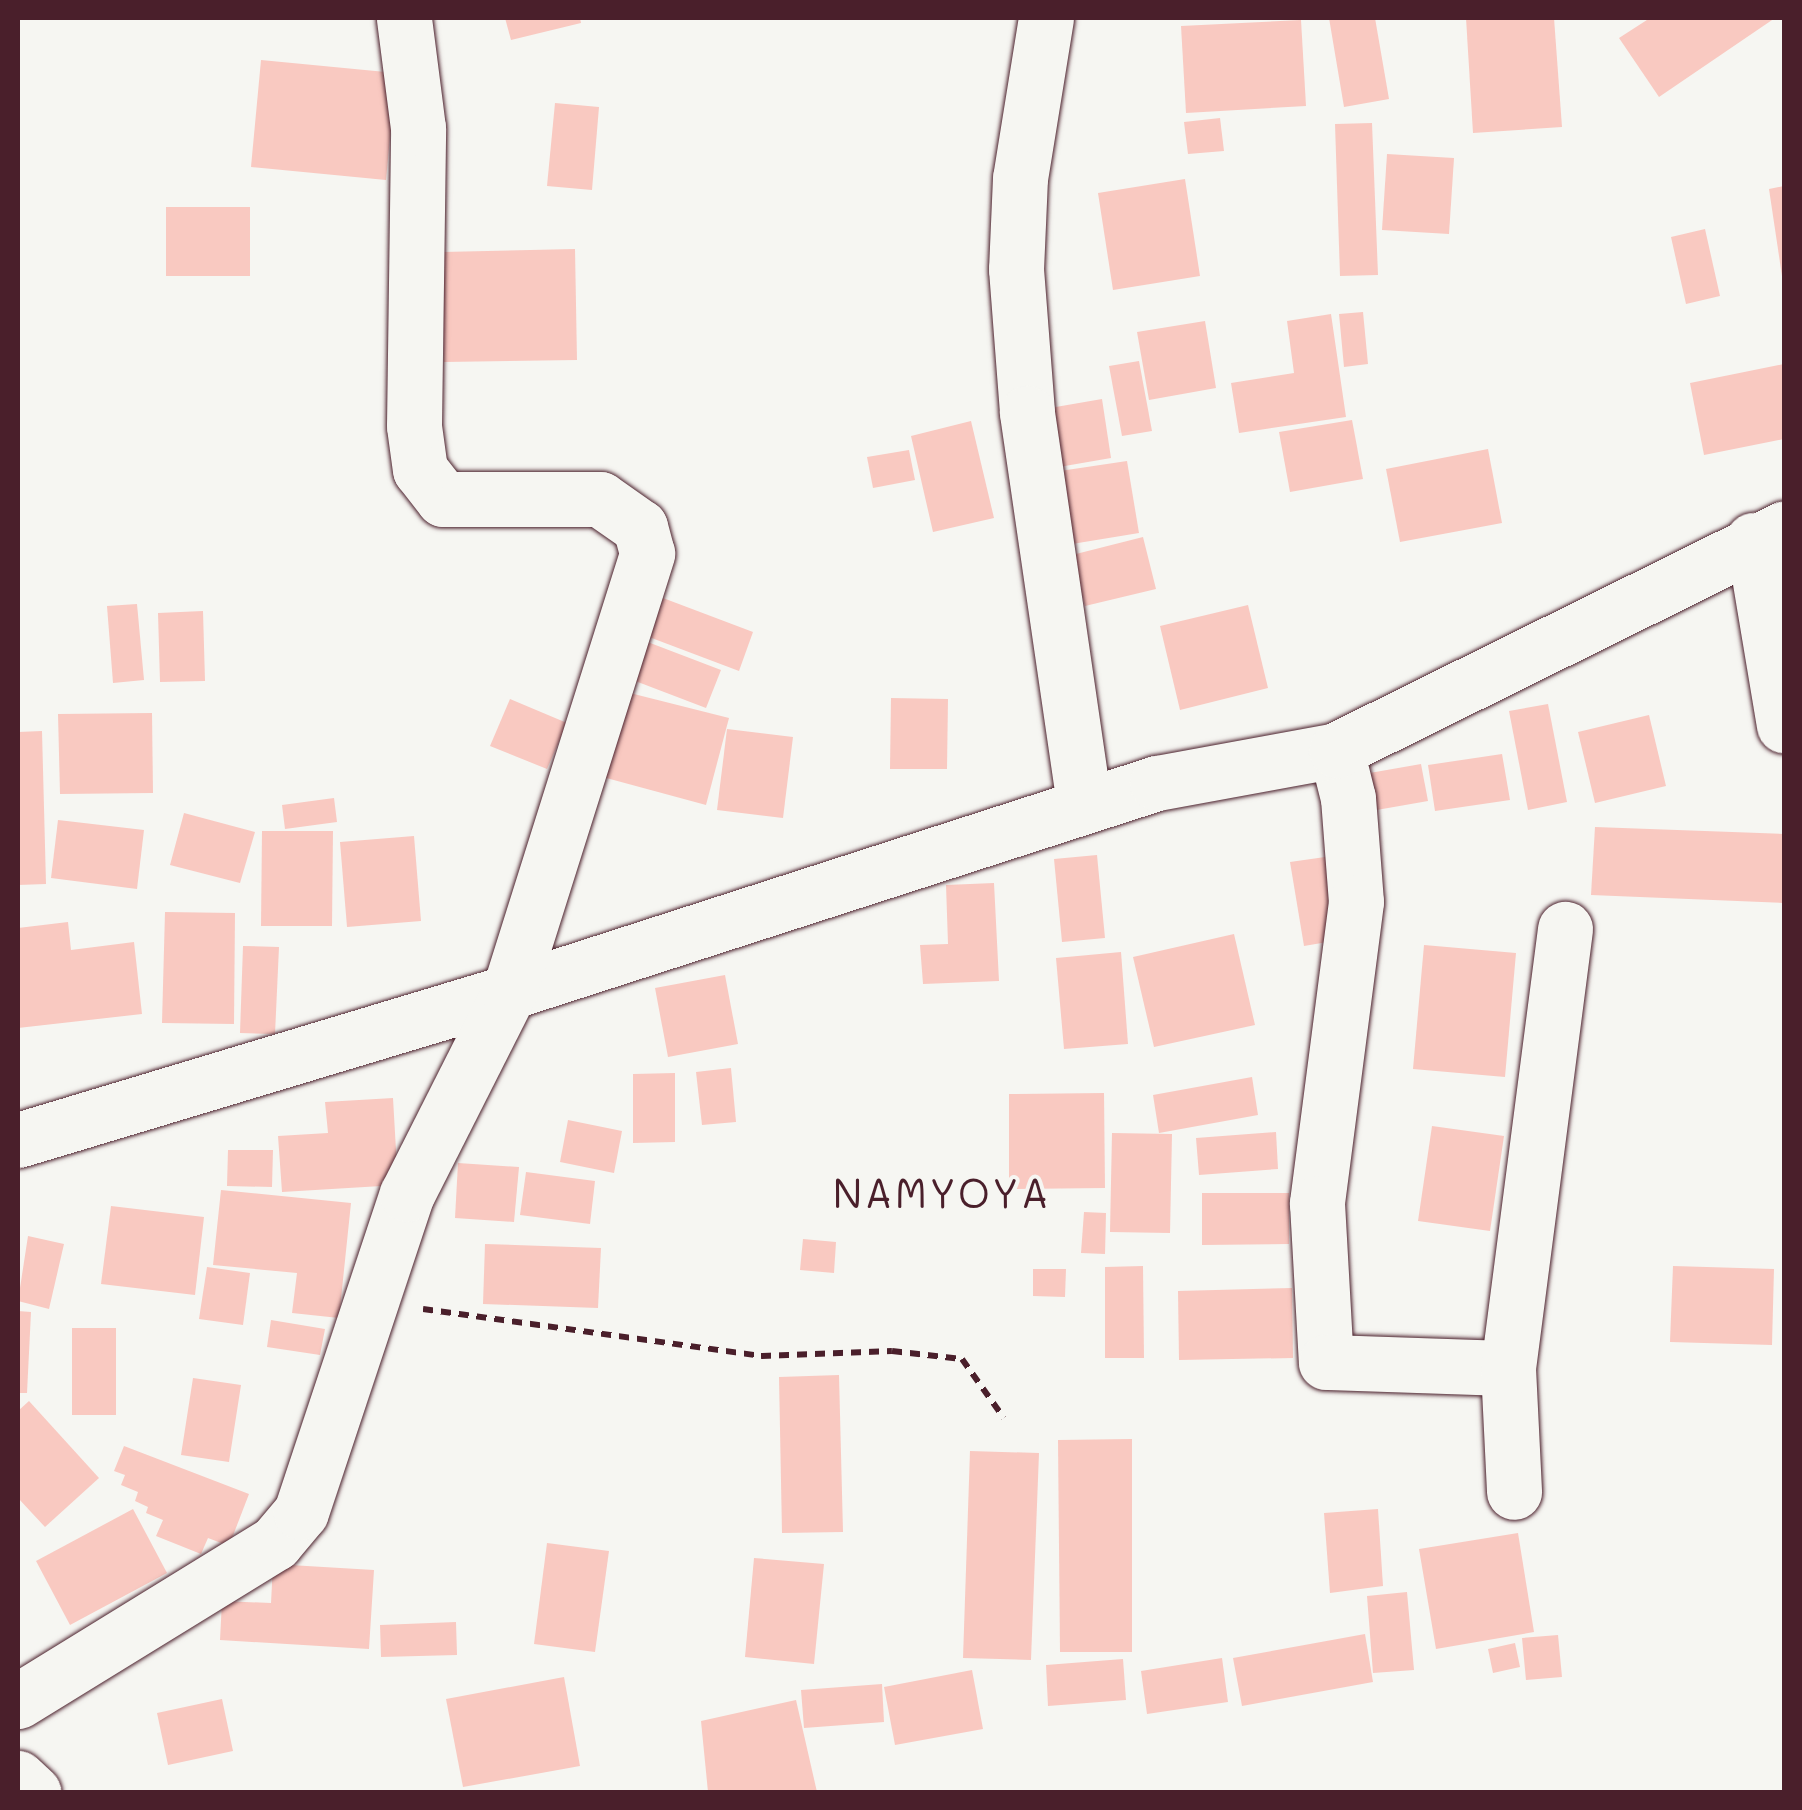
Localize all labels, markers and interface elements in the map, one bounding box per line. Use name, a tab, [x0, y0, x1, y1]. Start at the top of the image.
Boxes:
district label: NAMYOYA	[833, 1168, 1051, 1216]

